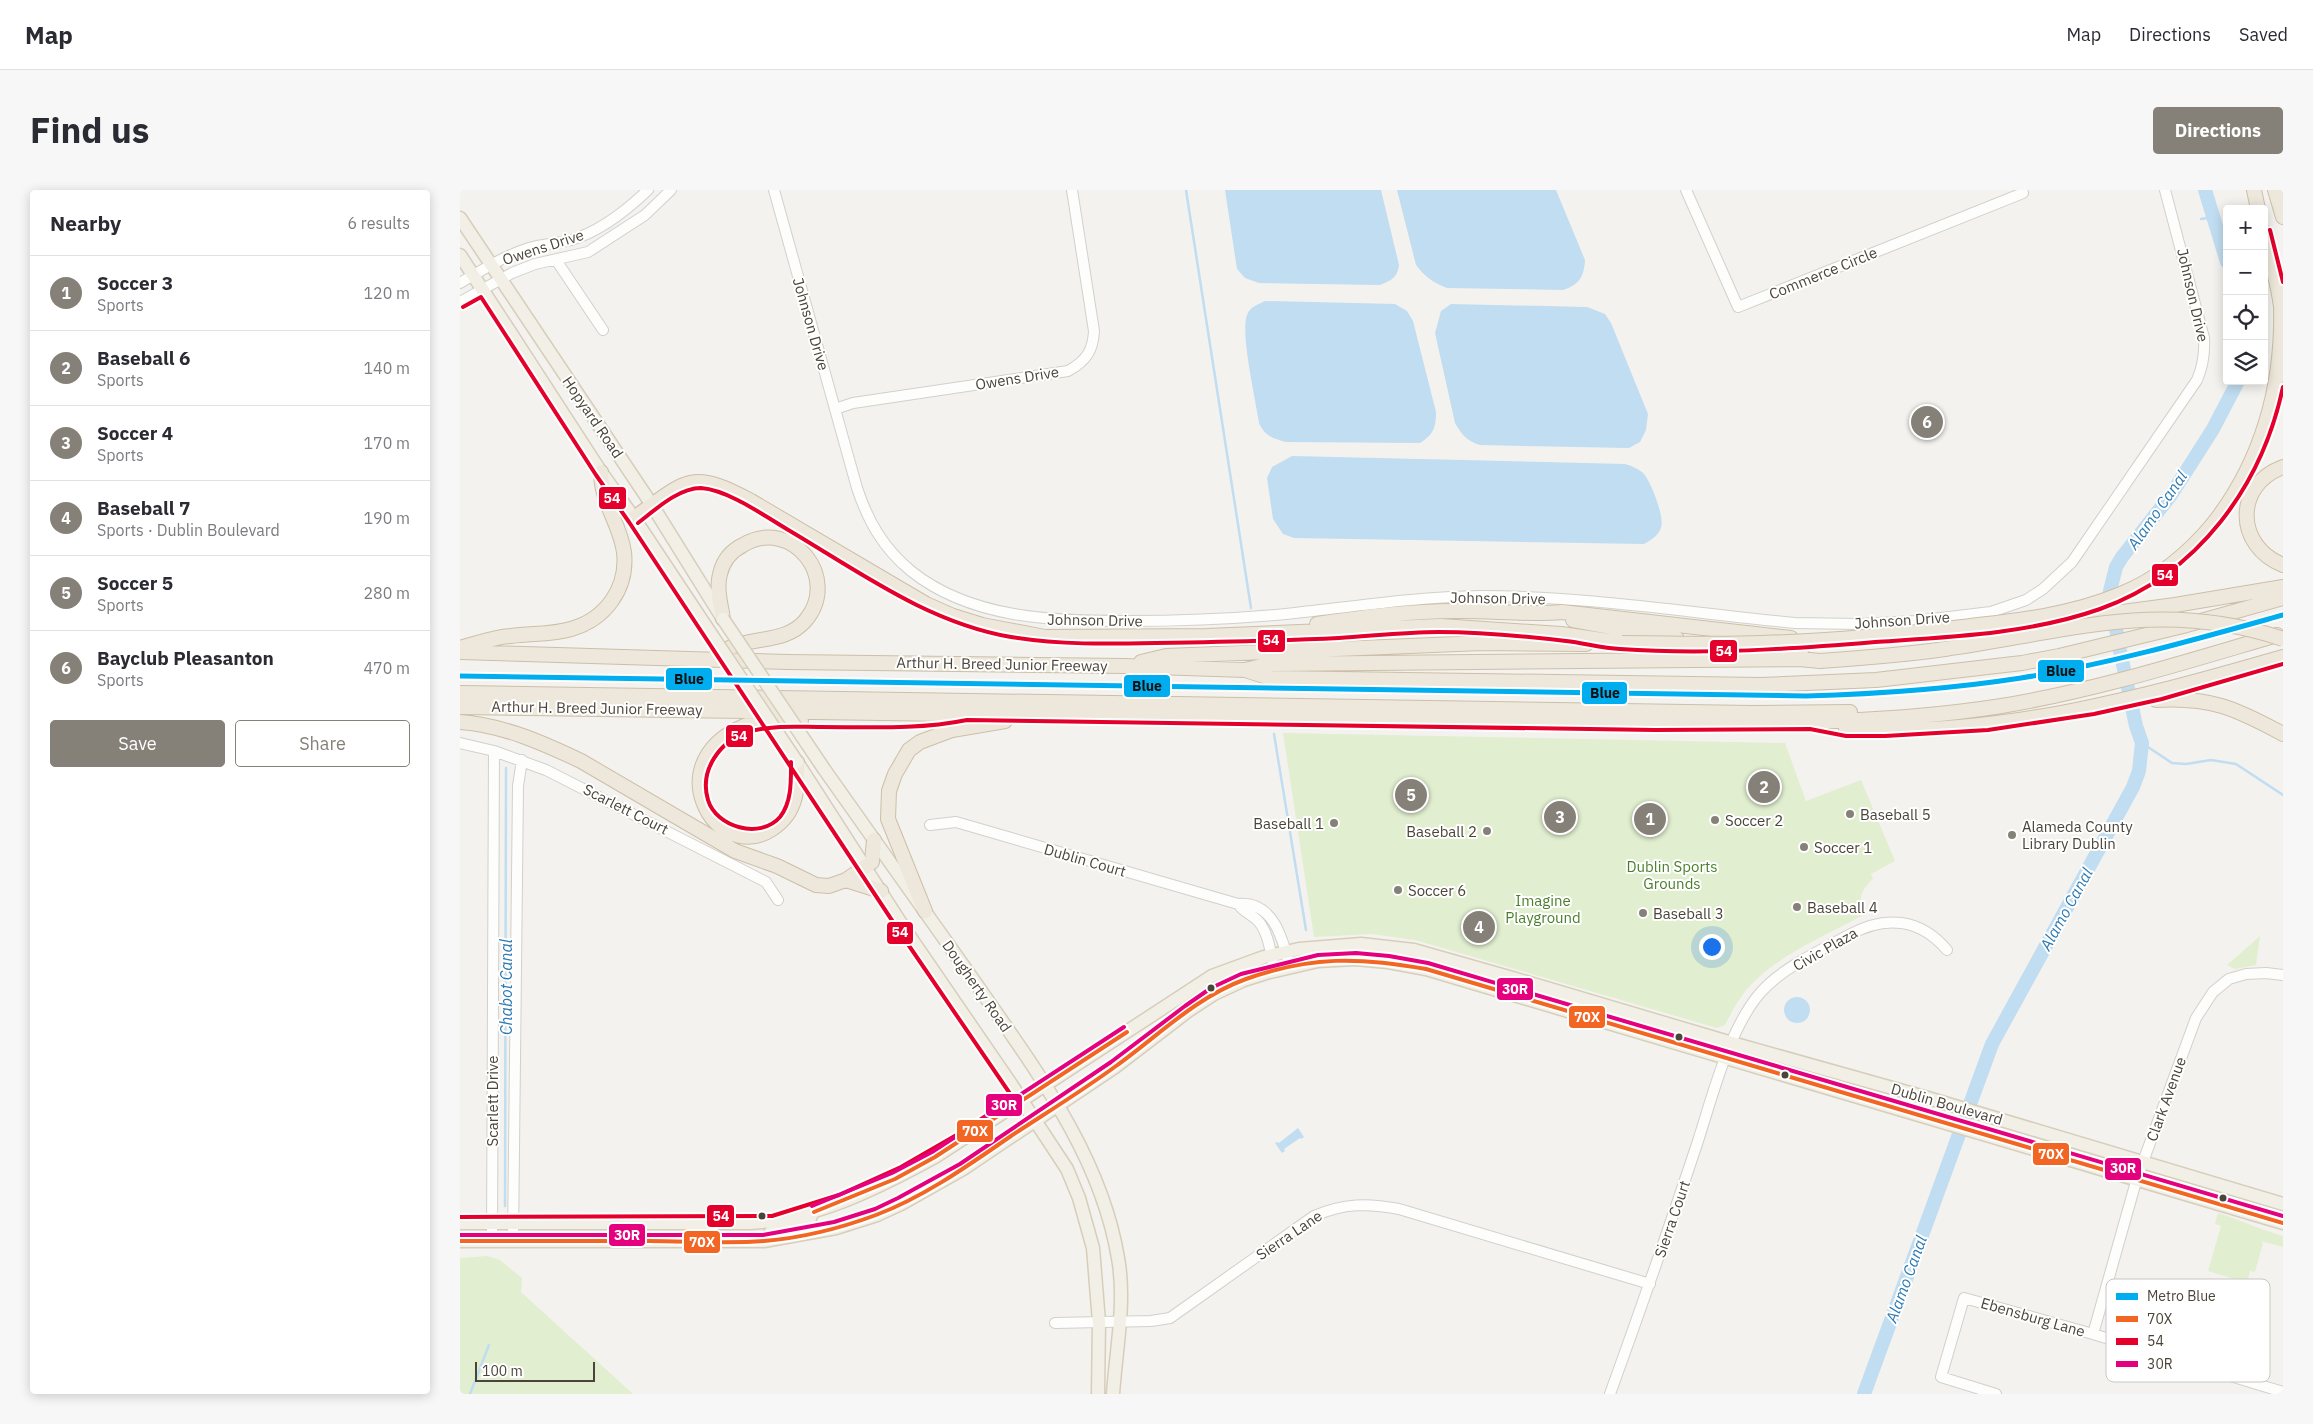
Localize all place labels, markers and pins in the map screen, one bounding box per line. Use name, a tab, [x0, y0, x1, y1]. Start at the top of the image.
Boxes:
pin: 6	[1911, 403, 1943, 441]
pin: 2	[1748, 768, 1780, 806]
pin: 5	[1395, 776, 1427, 814]
pin: 3	[1544, 798, 1576, 836]
pin: 1	[1634, 800, 1666, 838]
place label: Baseball 5	[1860, 805, 1931, 824]
marker: Baseball 5	[1844, 808, 1856, 820]
place label: Soccer 2	[1725, 811, 1783, 830]
place label: Baseball 1	[1253, 814, 1324, 833]
marker: Soccer 2	[1709, 814, 1721, 826]
marker: Baseball 1	[1328, 817, 1340, 829]
place label: Alameda County Library Dublin	[2022, 817, 2133, 853]
place label: Baseball 2	[1406, 822, 1477, 841]
marker: Baseball 2	[1481, 825, 1493, 837]
marker: Alameda County Library Dublin	[2006, 829, 2018, 841]
place label: Soccer 1	[1814, 838, 1872, 857]
marker: Soccer 1	[1798, 841, 1810, 853]
place label: Soccer 6	[1408, 881, 1466, 900]
marker: Soccer 6	[1392, 884, 1404, 896]
place label: Baseball 4	[1807, 898, 1878, 917]
marker: Baseball 4	[1791, 901, 1803, 913]
place label: Baseball 3	[1653, 904, 1724, 923]
marker: Baseball 3	[1637, 907, 1649, 919]
pin: 4	[1463, 908, 1495, 946]
unlabelled marker	[1206, 983, 1216, 993]
unlabelled marker	[1674, 1032, 1684, 1042]
unlabelled marker	[1780, 1070, 1790, 1080]
unlabelled marker	[2218, 1193, 2228, 1203]
unlabelled marker	[757, 1211, 767, 1221]

